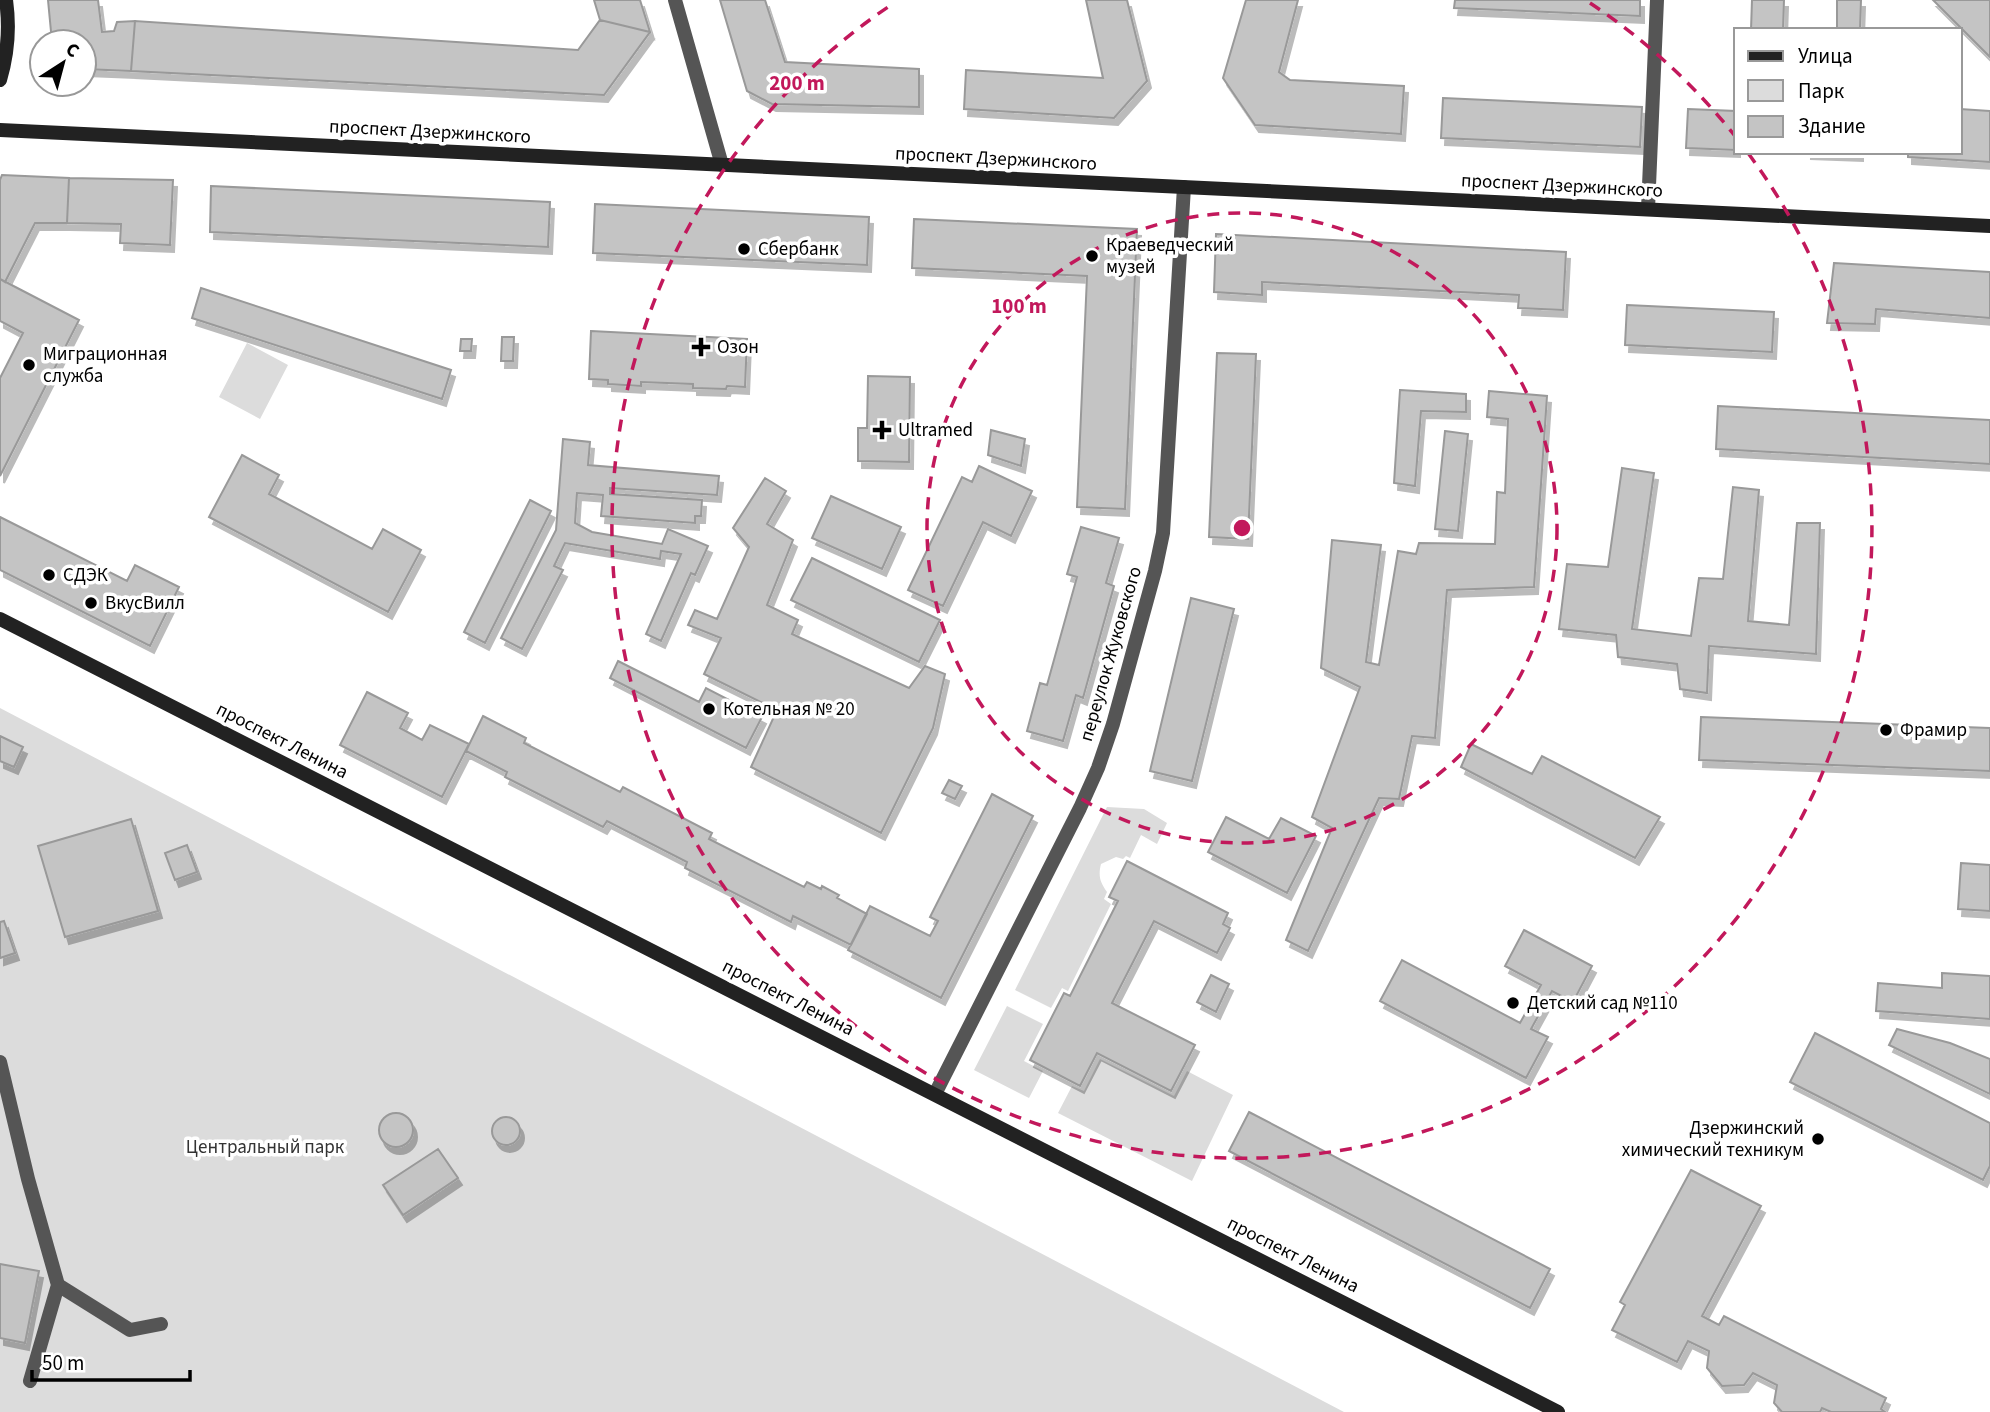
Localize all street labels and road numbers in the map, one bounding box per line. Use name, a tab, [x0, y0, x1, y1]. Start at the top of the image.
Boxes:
street label: проспект Дзержинского	[328, 113, 532, 151]
street label: проспект Дзержинского	[894, 140, 1098, 178]
street label: проспект Дзержинского	[1460, 167, 1664, 205]
street label: переулок Жуковского	[1073, 563, 1149, 745]
street label: проспект Ленина	[211, 696, 353, 786]
street label: проспект Ленина	[717, 953, 859, 1043]
street label: проспект Ленина	[1222, 1210, 1364, 1300]

